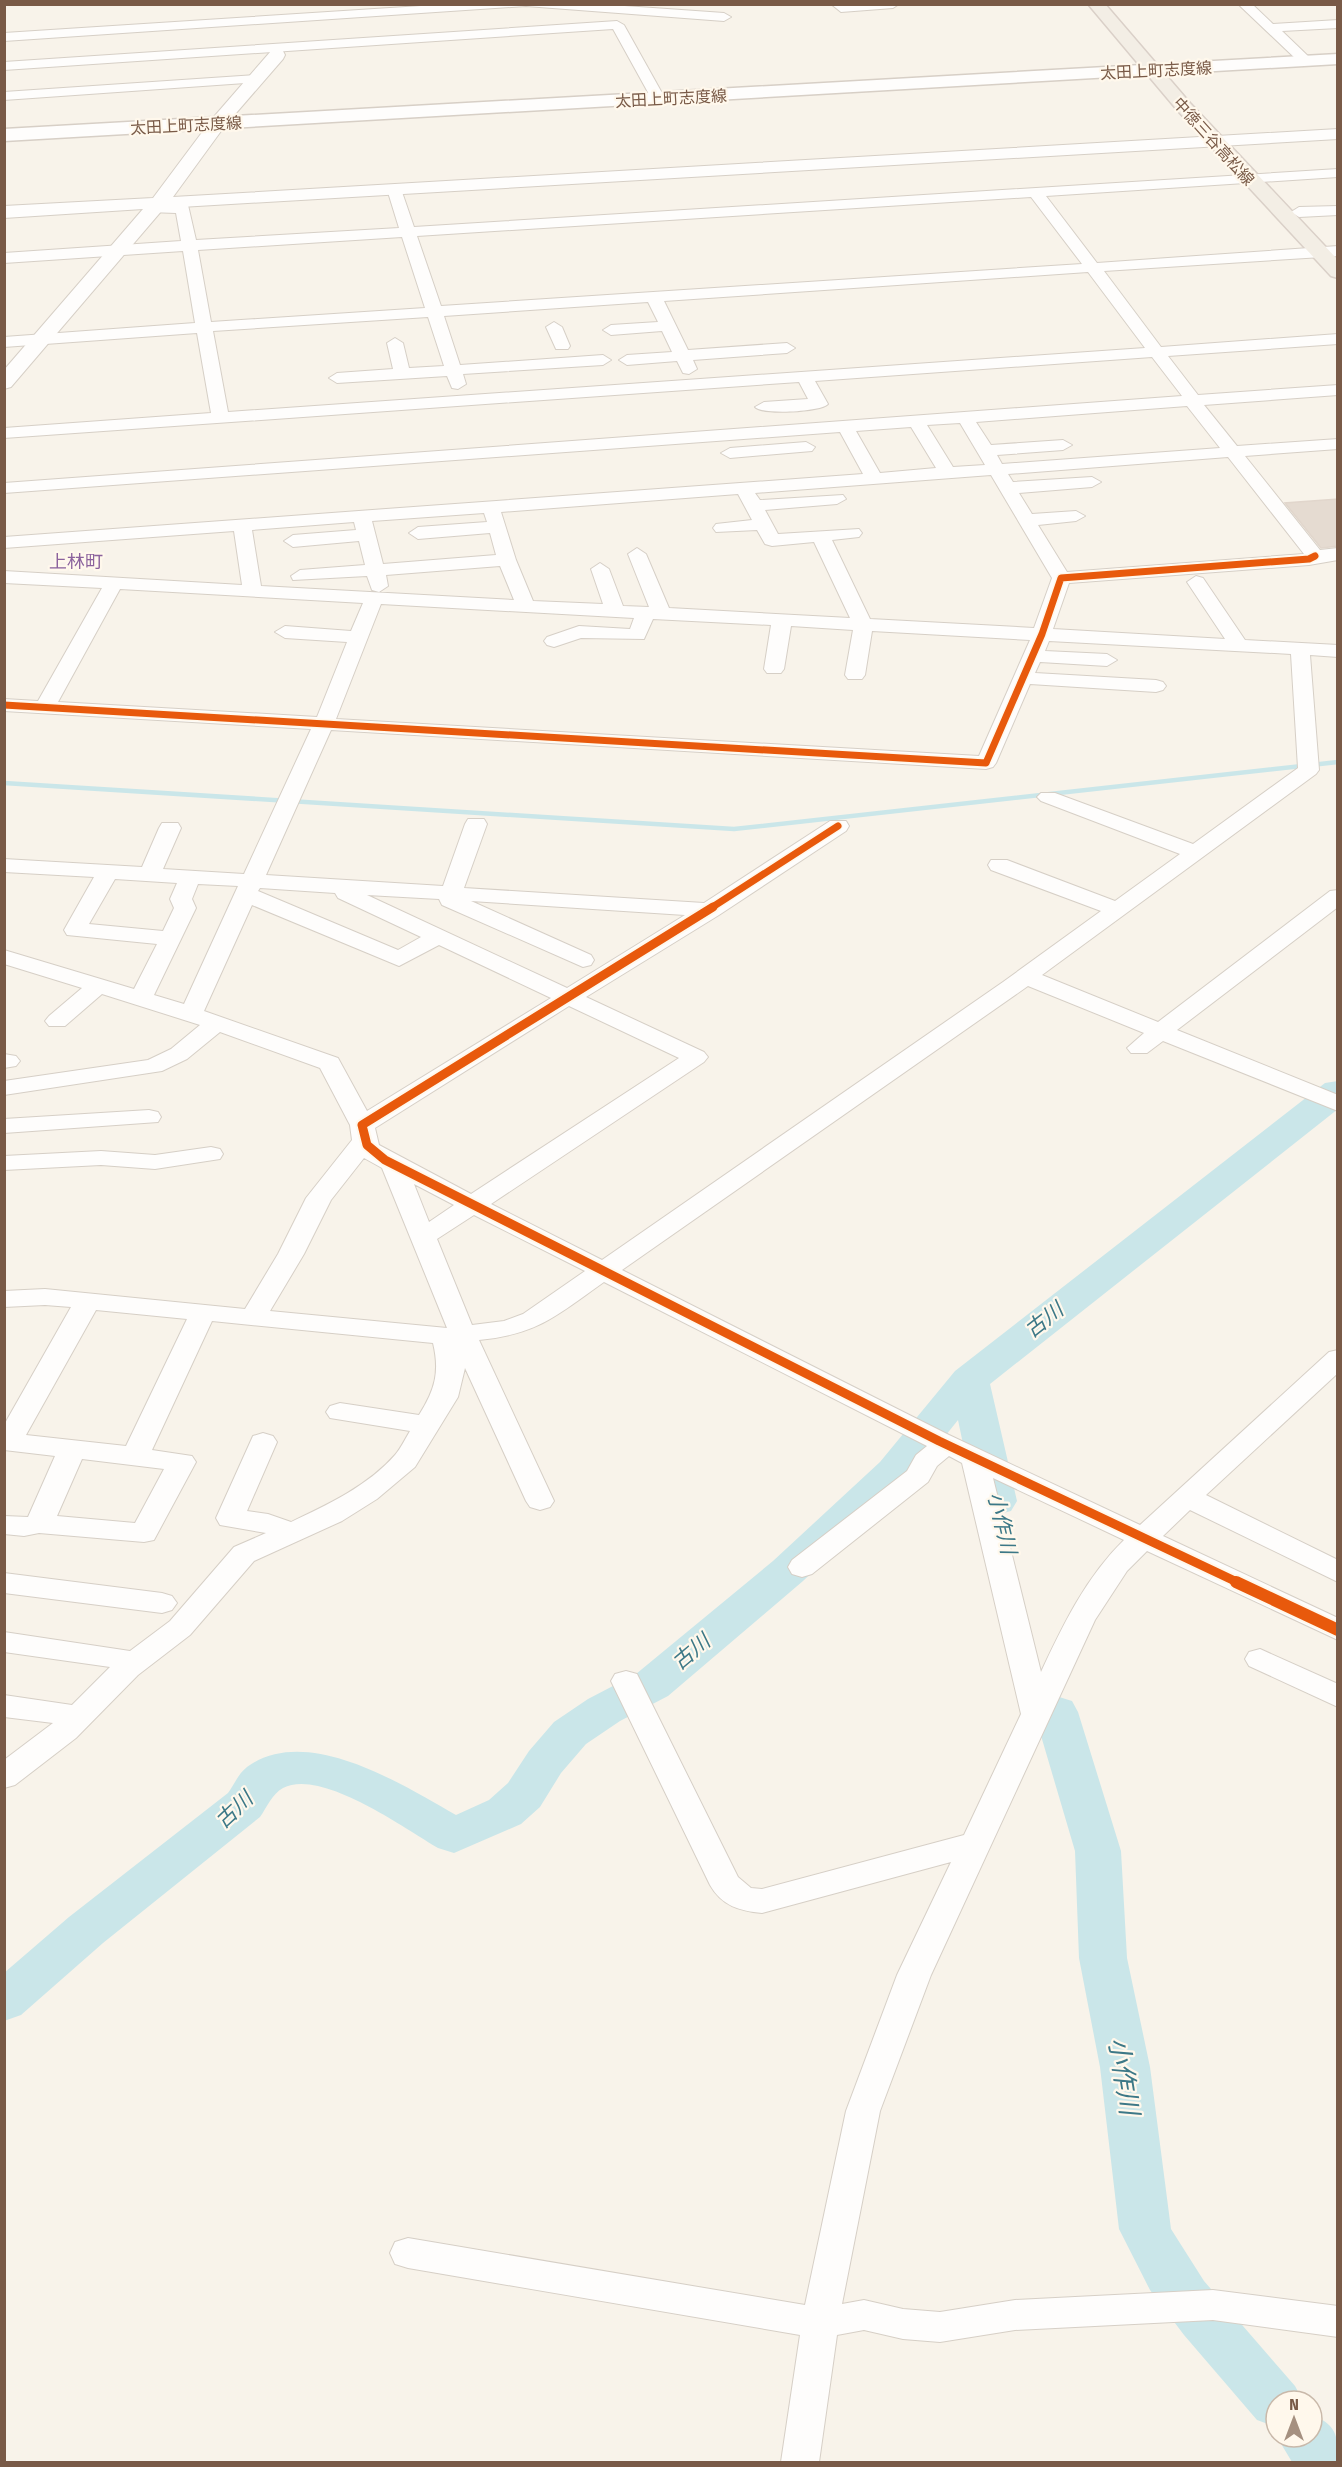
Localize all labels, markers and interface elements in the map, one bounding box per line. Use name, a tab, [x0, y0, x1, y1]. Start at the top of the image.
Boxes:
street label: 太田上町志度線	[1100, 58, 1212, 83]
street label: 太田上町志度線	[615, 86, 727, 111]
street label: 中徳三谷高松線	[1169, 93, 1258, 189]
street label: 太田上町志度線	[130, 113, 242, 138]
district label: 上林町	[49, 551, 103, 573]
water label: 古川	[1019, 1296, 1070, 1343]
water label: 小作川	[982, 1489, 1022, 1559]
water label: 古川	[667, 1627, 717, 1675]
water label: 古川	[210, 1785, 260, 1834]
water label: 小作川	[1102, 2035, 1145, 2120]
north arrow	[1264, 2389, 1324, 2449]
text: N	[1289, 2395, 1299, 2414]

